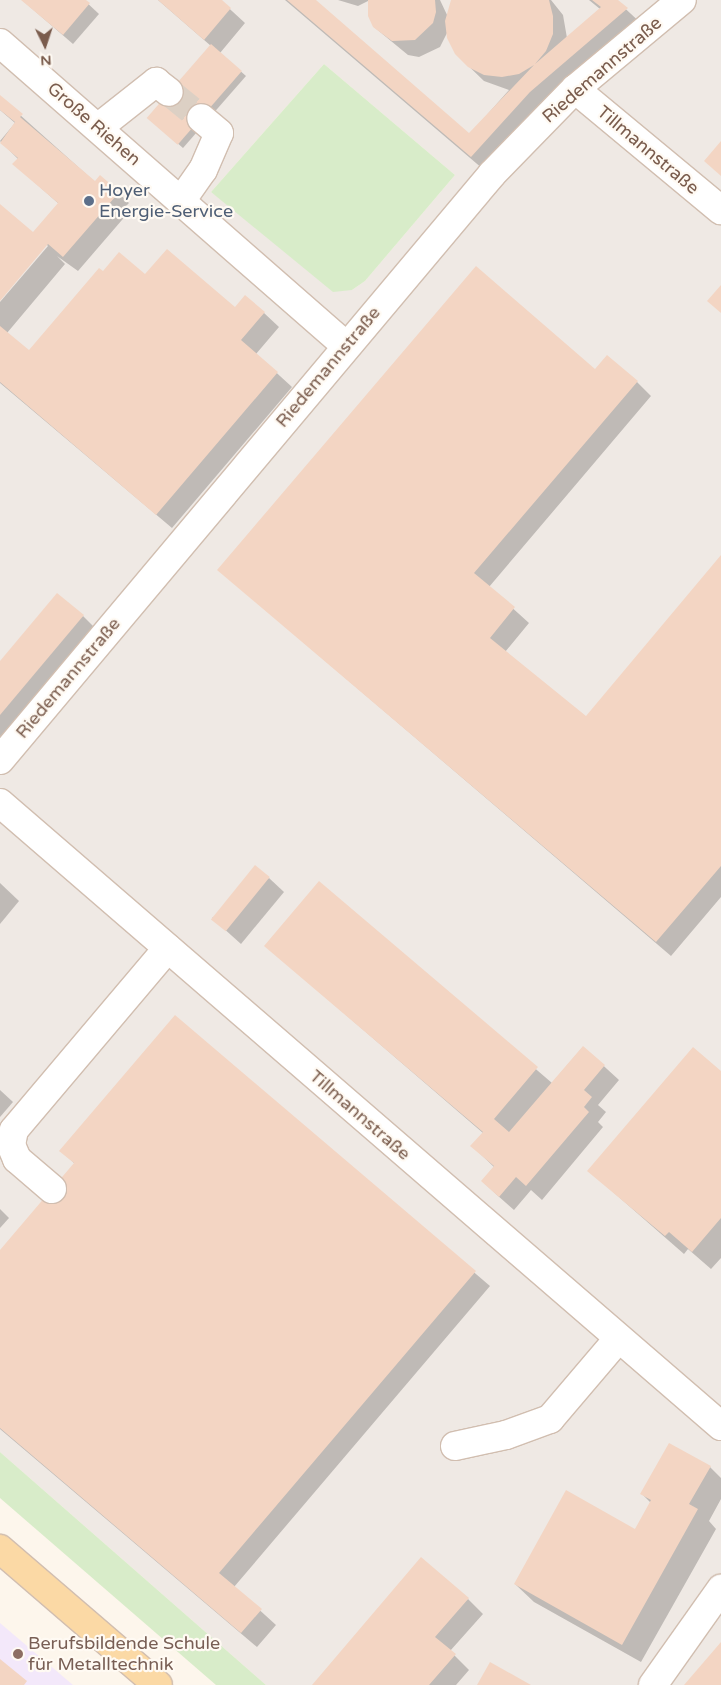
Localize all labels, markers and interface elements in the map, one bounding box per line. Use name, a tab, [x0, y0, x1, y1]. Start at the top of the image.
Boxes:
street label: Riedemannstraße	[538, 12, 666, 128]
north arrow	[20, 20, 70, 70]
text: N	[40, 52, 52, 69]
street label: Große Riehen	[43, 78, 145, 170]
street label: Tillmannstraße	[593, 101, 703, 199]
place label: Hoyer Energie-Service	[99, 180, 233, 222]
marker: Hoyer Energie-Service	[83, 195, 95, 207]
street label: Riedemannstraße	[271, 302, 385, 432]
street label: Riedemannstraße	[11, 613, 125, 743]
street label: Tillmannstraße	[305, 1065, 415, 1165]
place label: Berufsbildende Schule für Metalltechnik	[28, 1633, 220, 1676]
marker: Berufsbildende Schule für Metalltechnik	[12, 1648, 24, 1660]

